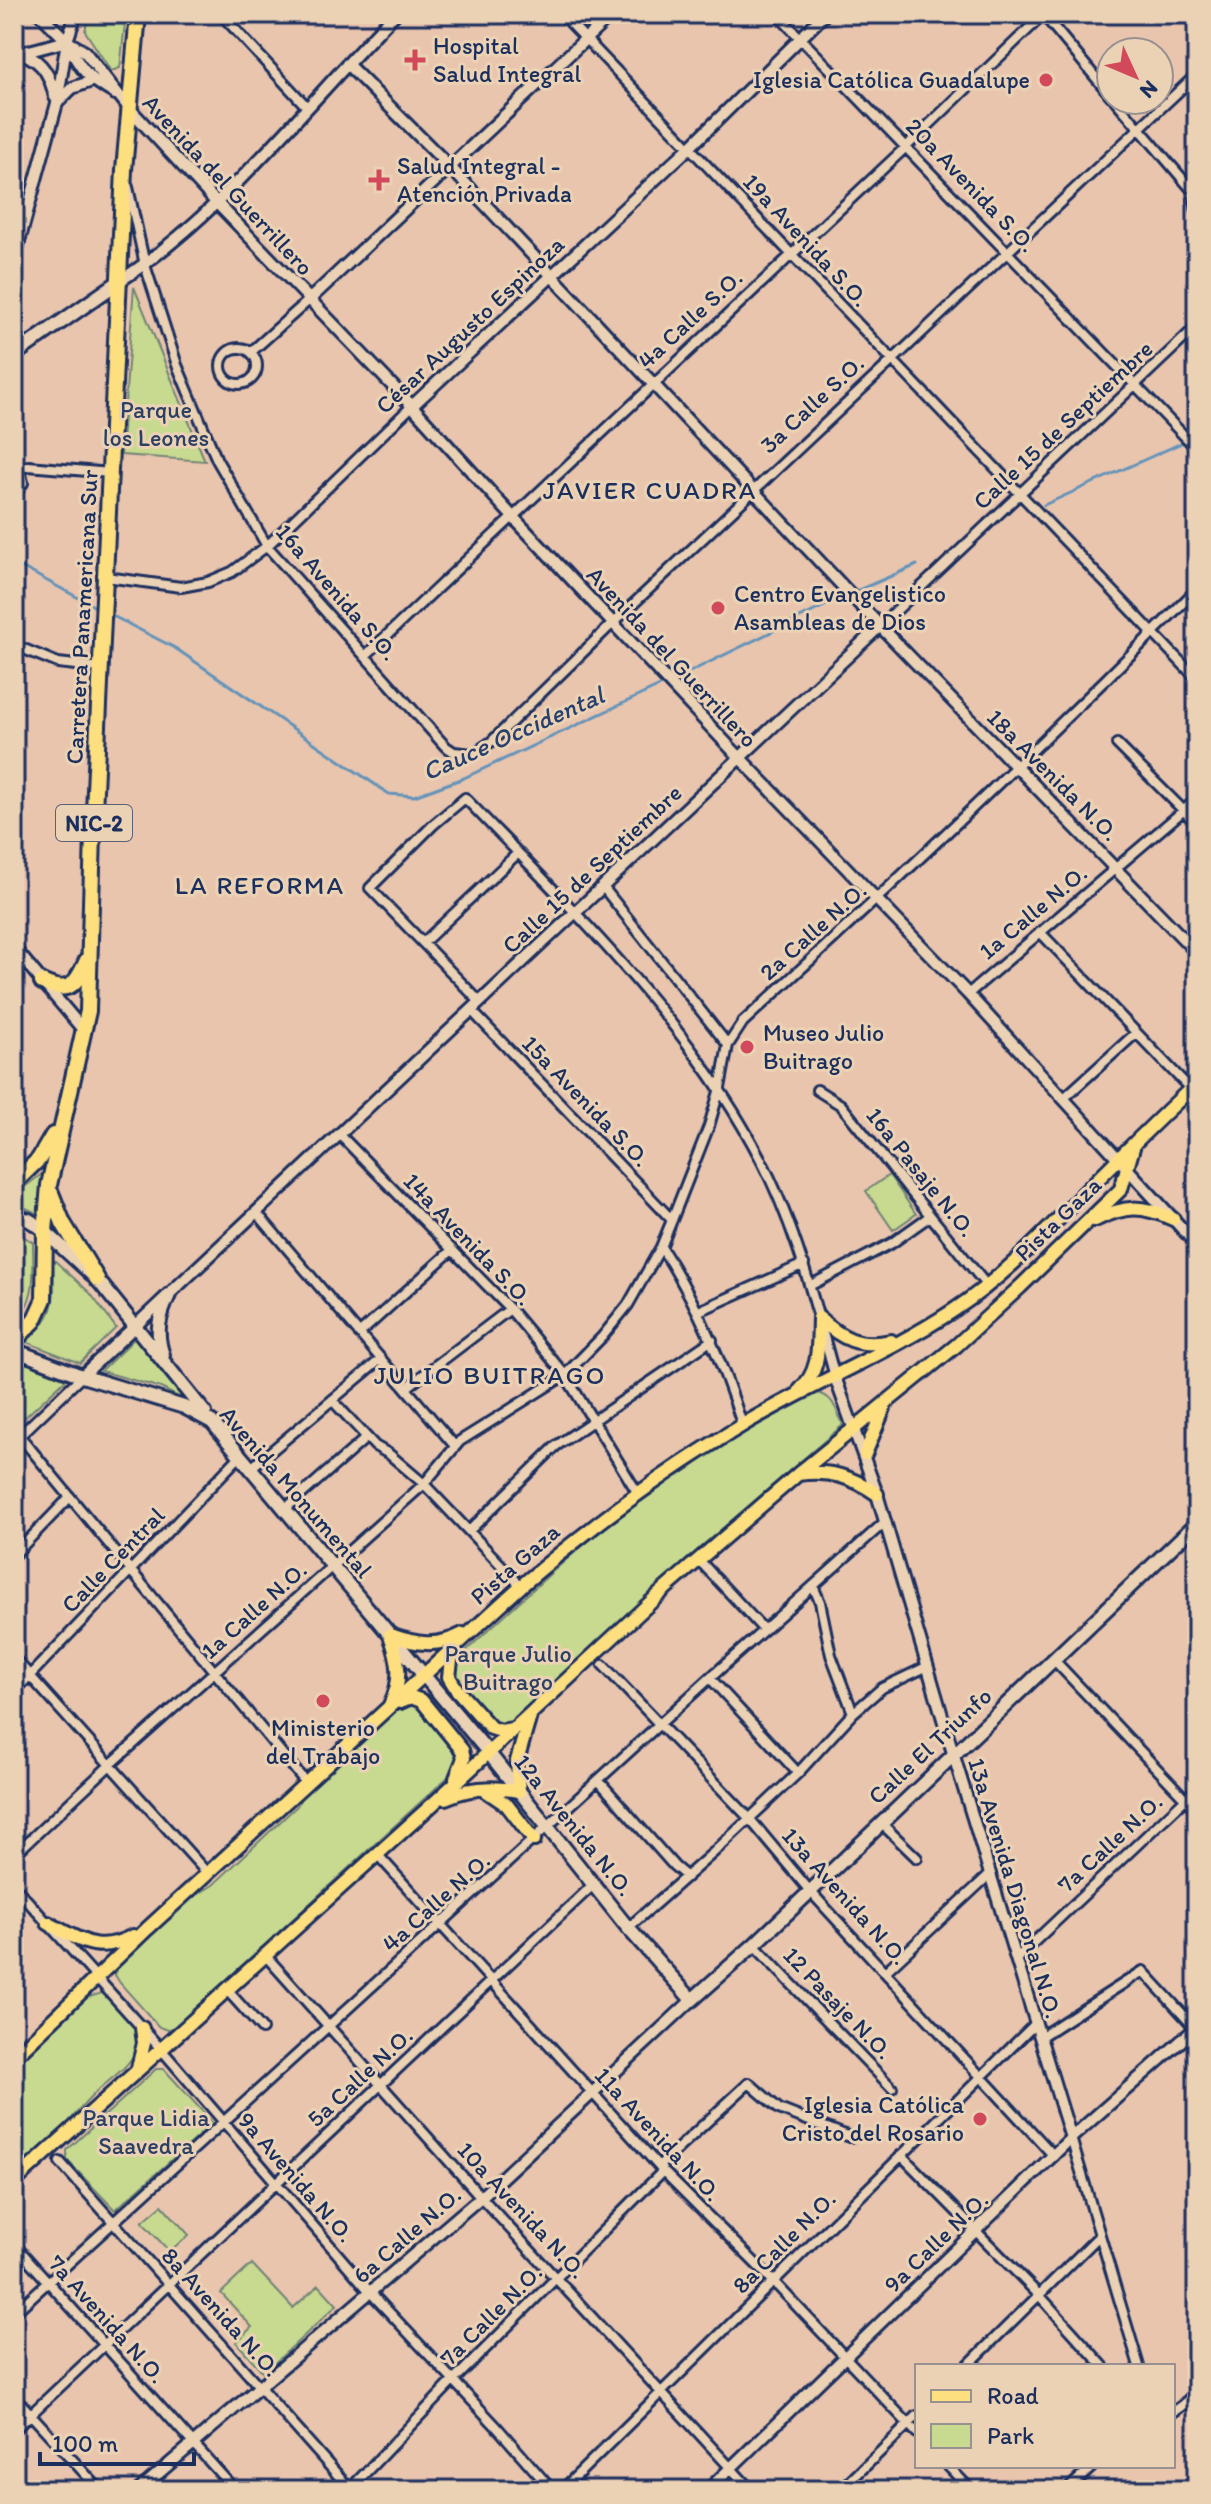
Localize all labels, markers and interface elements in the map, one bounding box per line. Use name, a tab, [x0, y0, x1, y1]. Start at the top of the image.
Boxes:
place label: Hospital Salud Integral	[433, 31, 582, 88]
north arrow	[1095, 36, 1175, 116]
marker: Hospital Salud Integral	[404, 49, 426, 71]
place label: Iglesia Católica Guadalupe	[753, 65, 1030, 94]
marker: Iglesia Católica Guadalupe	[1037, 71, 1055, 89]
text: N	[1134, 75, 1164, 104]
street label: Avenida del Guerrillero	[137, 88, 320, 281]
street label: 20a Avenida S.O.	[900, 111, 1043, 258]
place label: Salud Integral - Atención Privada	[397, 151, 572, 208]
street label: 19a Avenida S.O.	[737, 167, 876, 312]
marker: Salud Integral - Atención Privada	[368, 169, 390, 191]
street label: César Augusto Espinoza	[369, 229, 570, 420]
street label: 4a Calle S.O.	[631, 263, 748, 375]
street label: Calle 15 de Septiembre	[967, 334, 1158, 515]
street label: 3a Calle S.O.	[754, 348, 870, 459]
park label: Parque los Leones	[103, 395, 209, 452]
street label: Carretera Panamericana Sur	[59, 468, 104, 765]
district label: JAVIER CUADRA	[543, 474, 757, 506]
street label: 16a Avenida S.O.	[270, 517, 405, 666]
street label: Avenida del Guerrillero	[581, 560, 764, 753]
place label: Centro Evangelistico Asambleas de Dios	[734, 579, 946, 636]
marker: Centro Evangelistico Asambleas de Dios	[709, 599, 727, 617]
water label: Cauce Occidental	[417, 678, 610, 787]
street label: 18a Avenida N.O.	[981, 703, 1125, 847]
street label: Calle 15 de Septiembre	[496, 778, 687, 959]
road number: NIC-2	[56, 805, 132, 841]
street label: 1a Calle N.O.	[973, 858, 1093, 965]
district label: LA REFORMA	[175, 869, 345, 901]
street label: 2a Calle N.O.	[753, 875, 872, 986]
place label: Museo Julio Buitrago	[763, 1018, 884, 1075]
street label: 15a Avenida S.O.	[516, 1029, 656, 1172]
marker: Museo Julio Buitrago	[738, 1038, 756, 1056]
street label: 16a Pasaje N.O.	[860, 1101, 983, 1242]
street label: 14a Avenida S.O.	[398, 1166, 539, 1311]
street label: Pista Gaza	[1008, 1170, 1107, 1267]
district label: JULIO BUITRAGO	[374, 1359, 606, 1391]
street label: Avenida Monumental	[214, 1400, 379, 1584]
street label: Calle Central	[55, 1500, 171, 1619]
street label: Pista Gaza	[464, 1516, 566, 1610]
street label: 1a Calle N.O.	[195, 1555, 313, 1665]
park label: Parque Julio Buitrago	[444, 1639, 572, 1696]
street label: Calle El Triunfo	[862, 1681, 997, 1810]
marker: Ministerio del Trabajo	[314, 1692, 332, 1710]
place label: Ministerio del Trabajo	[266, 1713, 380, 1770]
street label: 12a Avenida N.O.	[508, 1748, 641, 1902]
street label: 13a Avenida Diagonal N.O.	[962, 1754, 1069, 2022]
street label: 7a Calle N.O.	[1051, 1787, 1168, 1899]
street label: 13a Avenida N.O.	[776, 1821, 915, 1970]
street label: 4a Calle N.O.	[376, 1846, 496, 1958]
street label: 12 Pasaje N.O.	[777, 1940, 899, 2065]
street label: 5a Calle N.O.	[301, 2020, 418, 2133]
street label: 11a Avenida N.O.	[589, 2061, 728, 2207]
place label: Iglesia Católica Cristo del Rosario	[782, 2090, 965, 2147]
park label: Parque Lidia Saavedra	[82, 2103, 210, 2160]
street label: 9a Avenida N.O.	[232, 2106, 361, 2248]
marker: Iglesia Católica Cristo del Rosario	[971, 2110, 989, 2128]
street label: 10a Avenida N.O.	[452, 2135, 593, 2284]
street label: 6a Calle N.O.	[347, 2180, 467, 2289]
street label: 8a Calle N.O.	[726, 2184, 841, 2299]
street label: 9a Calle N.O.	[878, 2185, 994, 2298]
street label: 8a Avenida N.O.	[156, 2241, 287, 2382]
street label: 7a Avenida N.O.	[42, 2249, 173, 2389]
street label: 7a Calle N.O.	[433, 2257, 548, 2372]
legend	[915, 2364, 1175, 2468]
text: Road	[987, 2381, 1039, 2410]
scale bar	[40, 2416, 194, 2466]
text: Park	[987, 2421, 1034, 2450]
text: 100 m	[52, 2429, 118, 2458]

